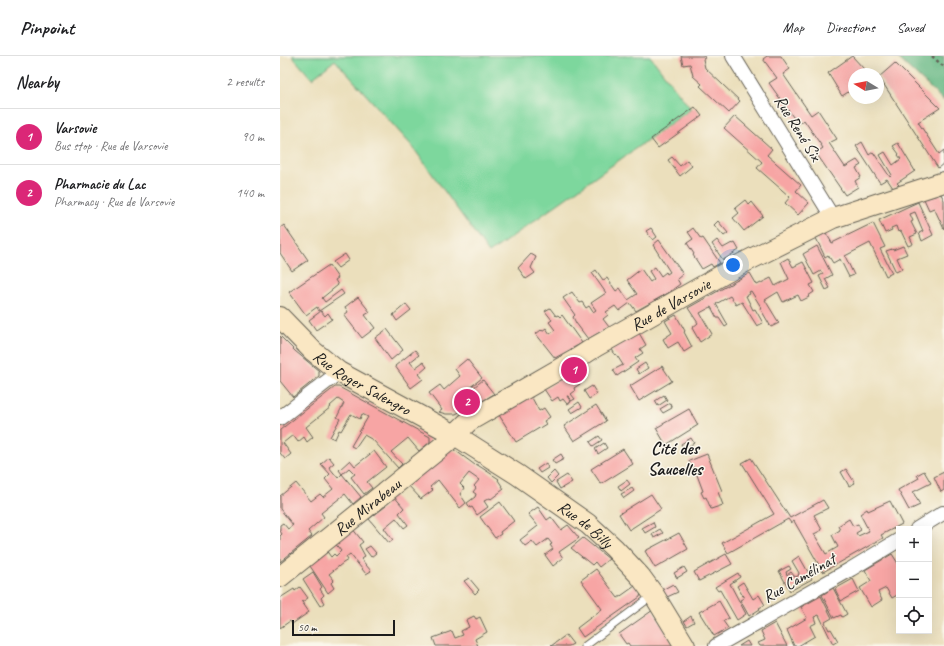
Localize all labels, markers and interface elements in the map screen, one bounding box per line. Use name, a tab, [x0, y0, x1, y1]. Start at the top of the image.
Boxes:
text: Pinpoint	[20, 16, 74, 40]
text: Map	[783, 19, 804, 36]
text: Directions	[826, 19, 875, 36]
text: Saved	[897, 19, 924, 36]
north arrow	[848, 68, 884, 104]
text: Nearby	[16, 72, 59, 93]
text: 2 results	[226, 74, 264, 90]
street label: Rue René Six	[770, 91, 827, 166]
text: Varsovie	[54, 119, 96, 138]
text: 1	[26, 129, 32, 145]
text: 90 m	[242, 129, 264, 145]
text: Bus stop · Rue de Varsovie	[54, 138, 167, 154]
text: Pharmacie du Lac	[54, 175, 146, 194]
text: 2	[26, 185, 32, 201]
text: 140 m	[236, 185, 264, 201]
text: Pharmacy · Rue de Varsovie	[54, 194, 174, 210]
your location	[723, 255, 743, 275]
street label: Rue de Varsovie	[627, 273, 715, 335]
street label: Rue Roger Salengro	[309, 345, 415, 420]
pin: 1	[561, 355, 587, 385]
pin: 2	[454, 387, 480, 417]
district label: Cité des Saucelles	[648, 437, 704, 480]
street label: Rue Mirabeau	[330, 472, 406, 540]
street label: Rue de Billy	[554, 496, 618, 553]
map controls	[896, 526, 932, 634]
button: +	[896, 526, 932, 562]
street label: Rue Camélinat	[759, 547, 841, 607]
button: −	[896, 562, 932, 598]
button: locate	[896, 598, 932, 634]
scale bar	[292, 618, 395, 637]
text: 50 m	[298, 620, 317, 634]

